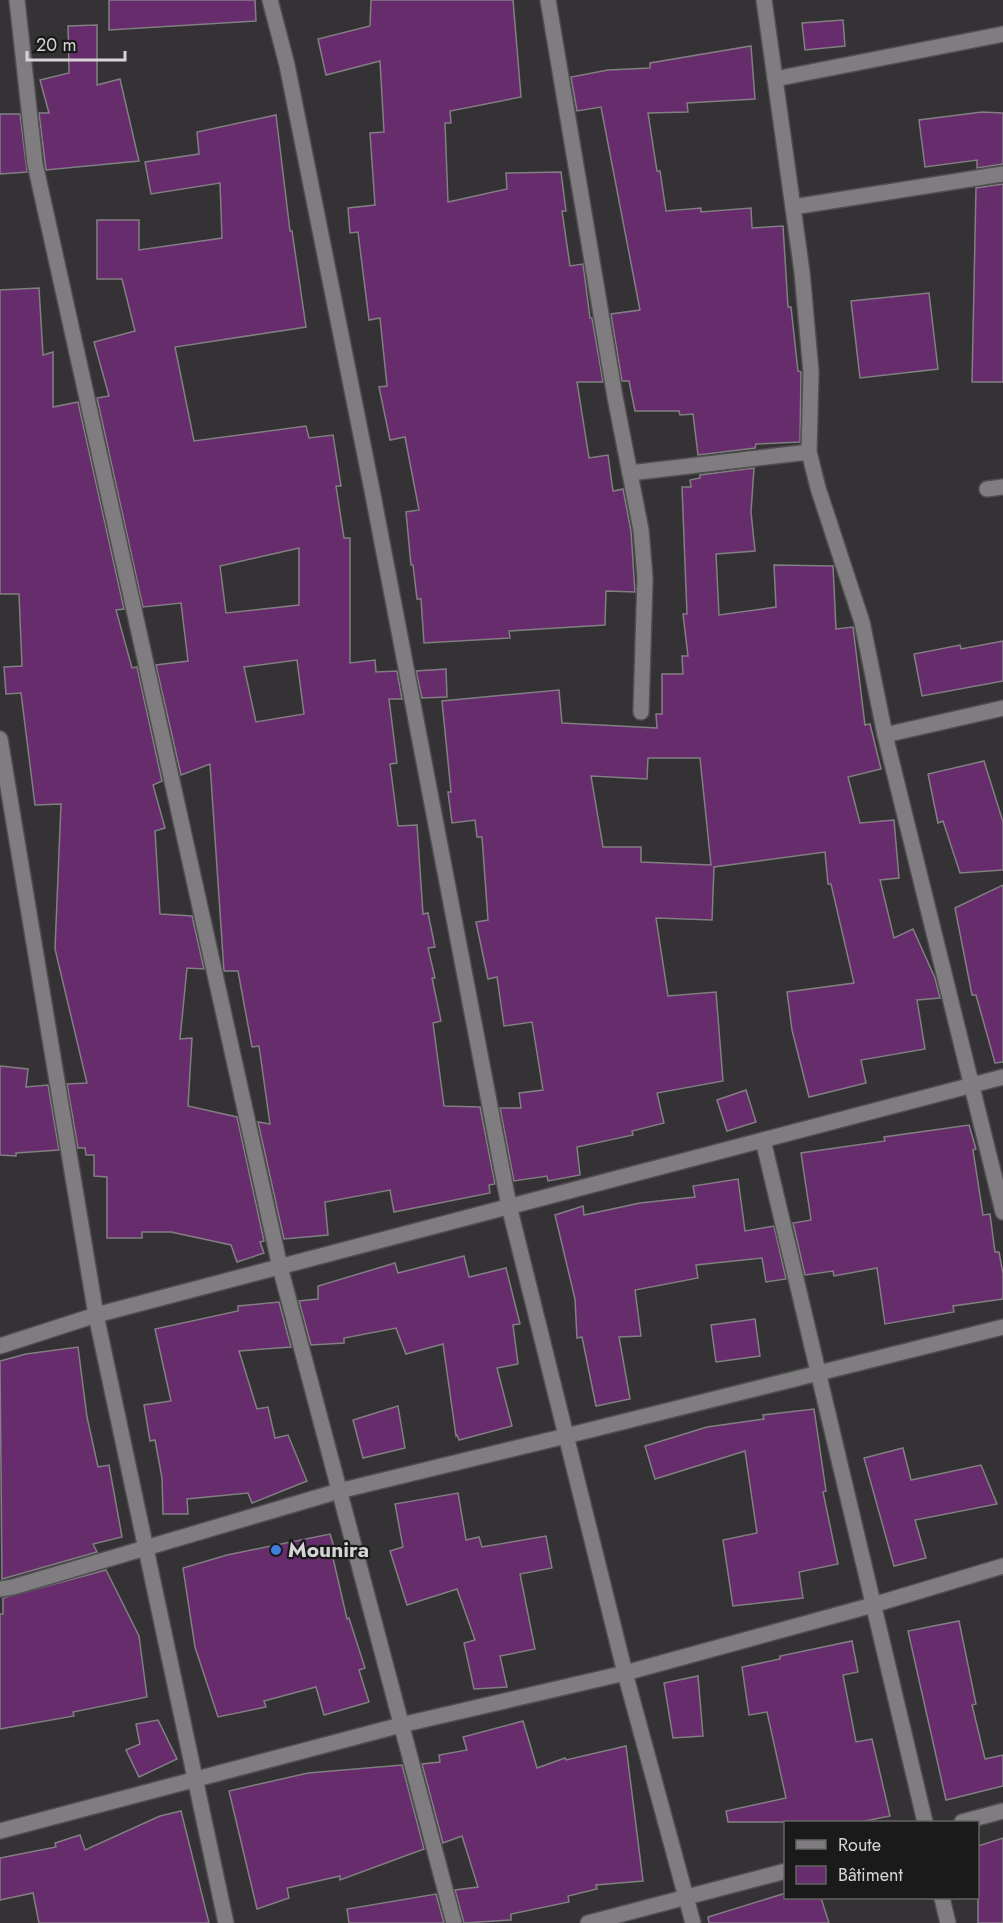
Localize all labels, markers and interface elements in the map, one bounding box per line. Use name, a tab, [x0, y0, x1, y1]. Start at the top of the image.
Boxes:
scale bar	[27, 24, 124, 62]
text: 20 m	[36, 32, 76, 58]
place label: Mounira	[288, 1535, 369, 1565]
marker: Mounira	[269, 1543, 283, 1557]
legend	[784, 1821, 979, 1899]
text: Route	[838, 1832, 881, 1858]
text: Bâtiment	[838, 1862, 904, 1888]

